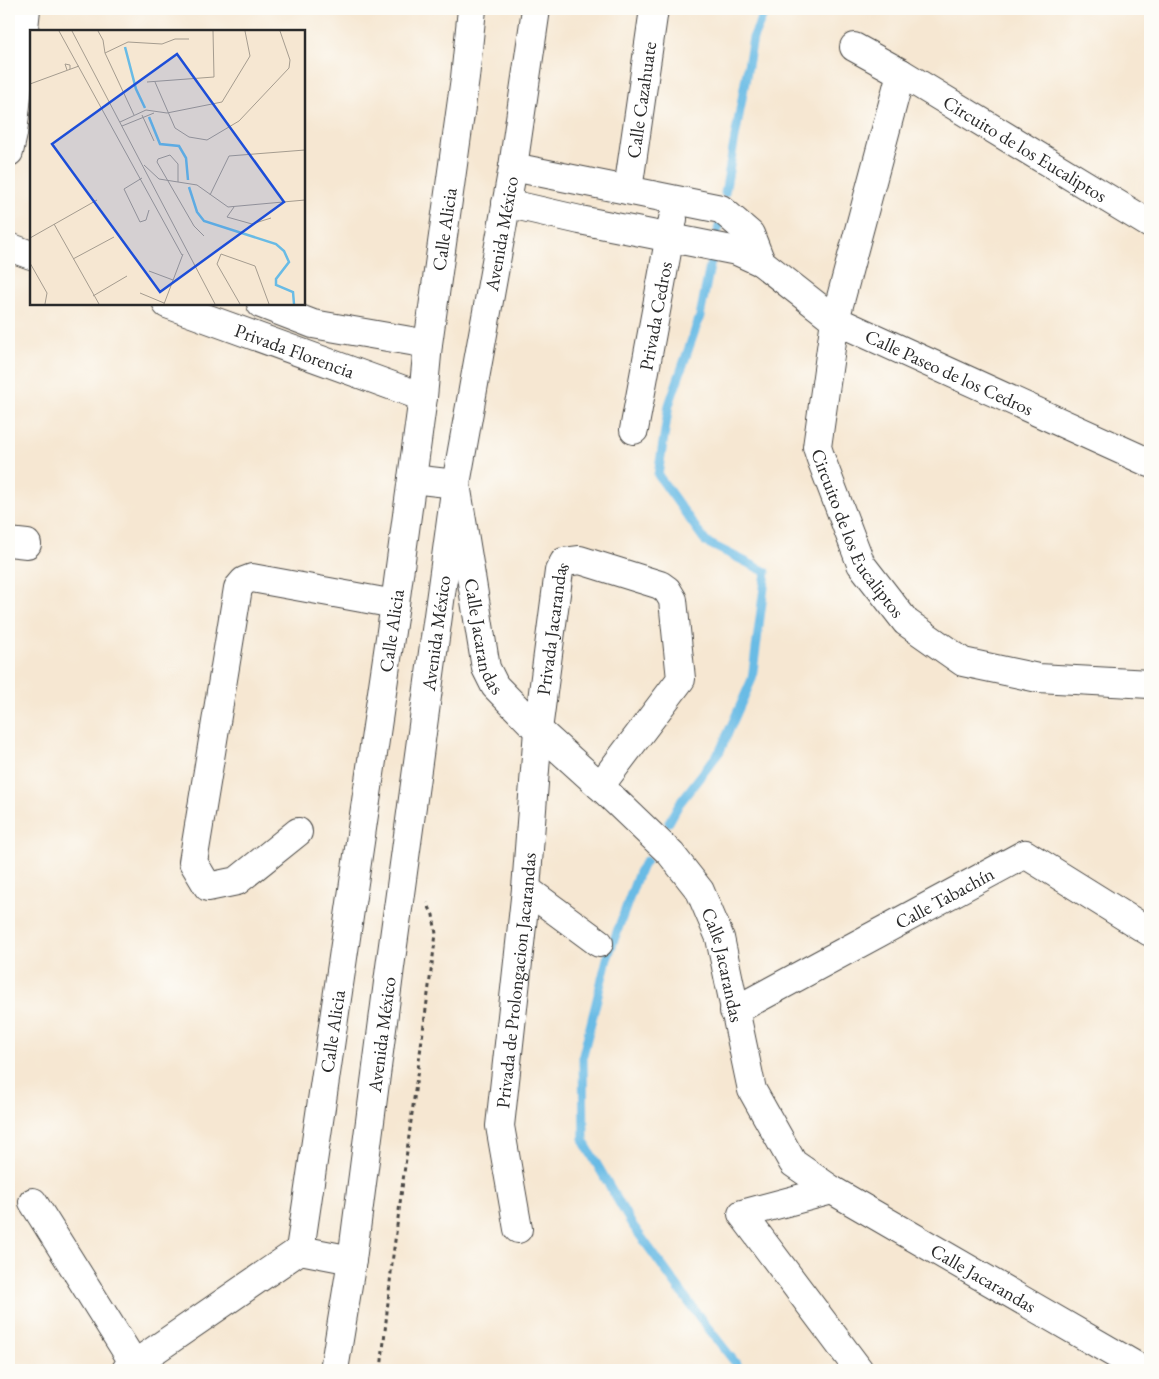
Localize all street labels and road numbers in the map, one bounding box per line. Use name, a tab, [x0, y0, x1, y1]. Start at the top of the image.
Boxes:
street label: Calle Cazahuate	[621, 40, 662, 160]
street label: Circuito de los Eucaliptos	[938, 90, 1112, 208]
street label: Avenida México	[479, 174, 524, 294]
street label: Calle Alicia	[426, 186, 463, 272]
street label: Privada Cedros	[633, 259, 678, 373]
street label: Privada Florencia	[231, 318, 358, 384]
street label: Calle Paseo de los Cedros	[861, 323, 1037, 421]
street label: Circuito de los Eucaliptos	[805, 446, 910, 623]
street label: Privada Jacarandas	[531, 557, 575, 697]
street label: Avenida México	[416, 574, 456, 693]
street label: Calle Jacarandas	[459, 577, 509, 700]
street label: Calle Alicia	[373, 587, 410, 674]
street label: Privada de Prolongacion Jacarandas	[490, 852, 542, 1110]
street label: Calle Tabachín	[891, 861, 998, 935]
street label: Calle Jacarandas	[695, 904, 749, 1024]
street label: Avenida México	[362, 975, 402, 1095]
street label: Calle Alicia	[314, 988, 351, 1075]
street label: Calle Jacarandas	[926, 1238, 1041, 1319]

